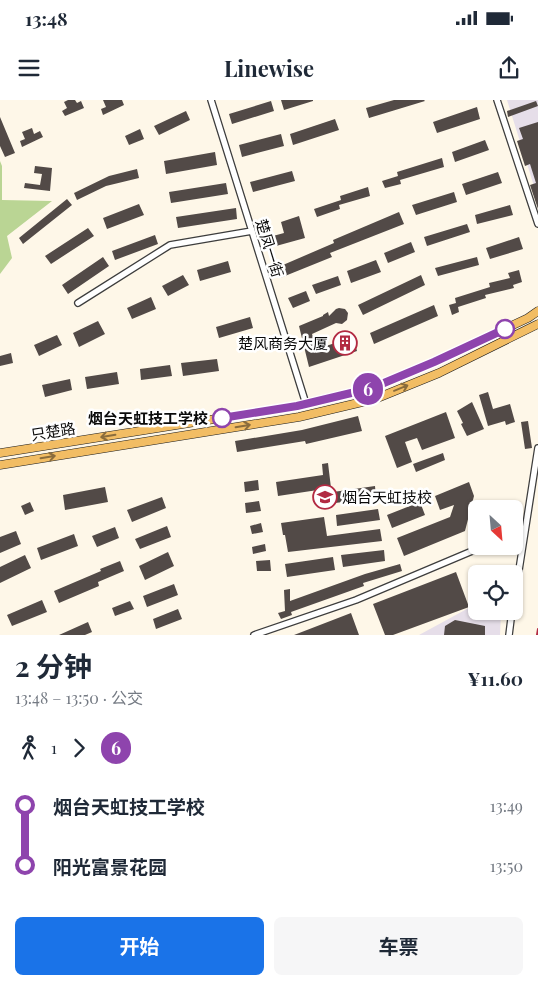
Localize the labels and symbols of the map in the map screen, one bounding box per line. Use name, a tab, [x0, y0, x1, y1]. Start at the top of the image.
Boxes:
street label: 楚凤一街	[252, 216, 288, 280]
unlabelled marker	[495, 319, 515, 339]
building icon: 楚风商务大厦	[332, 330, 358, 356]
place label: 楚风商务大厦	[238, 333, 328, 353]
line badge: 6	[352, 373, 384, 405]
one-way arrow	[393, 383, 408, 393]
place label: 烟台天虹技工学校	[88, 408, 208, 428]
marker: 烟台天虹技工学校	[212, 408, 232, 428]
street label: 只楚路	[29, 418, 77, 444]
one-way arrow	[235, 420, 251, 430]
one-way arrow	[101, 431, 117, 441]
one-way arrow	[40, 452, 56, 462]
school or university icon: 烟台天虹技校	[312, 484, 338, 510]
place label: 烟台天虹技校	[342, 487, 432, 507]
north arrow	[468, 500, 522, 555]

